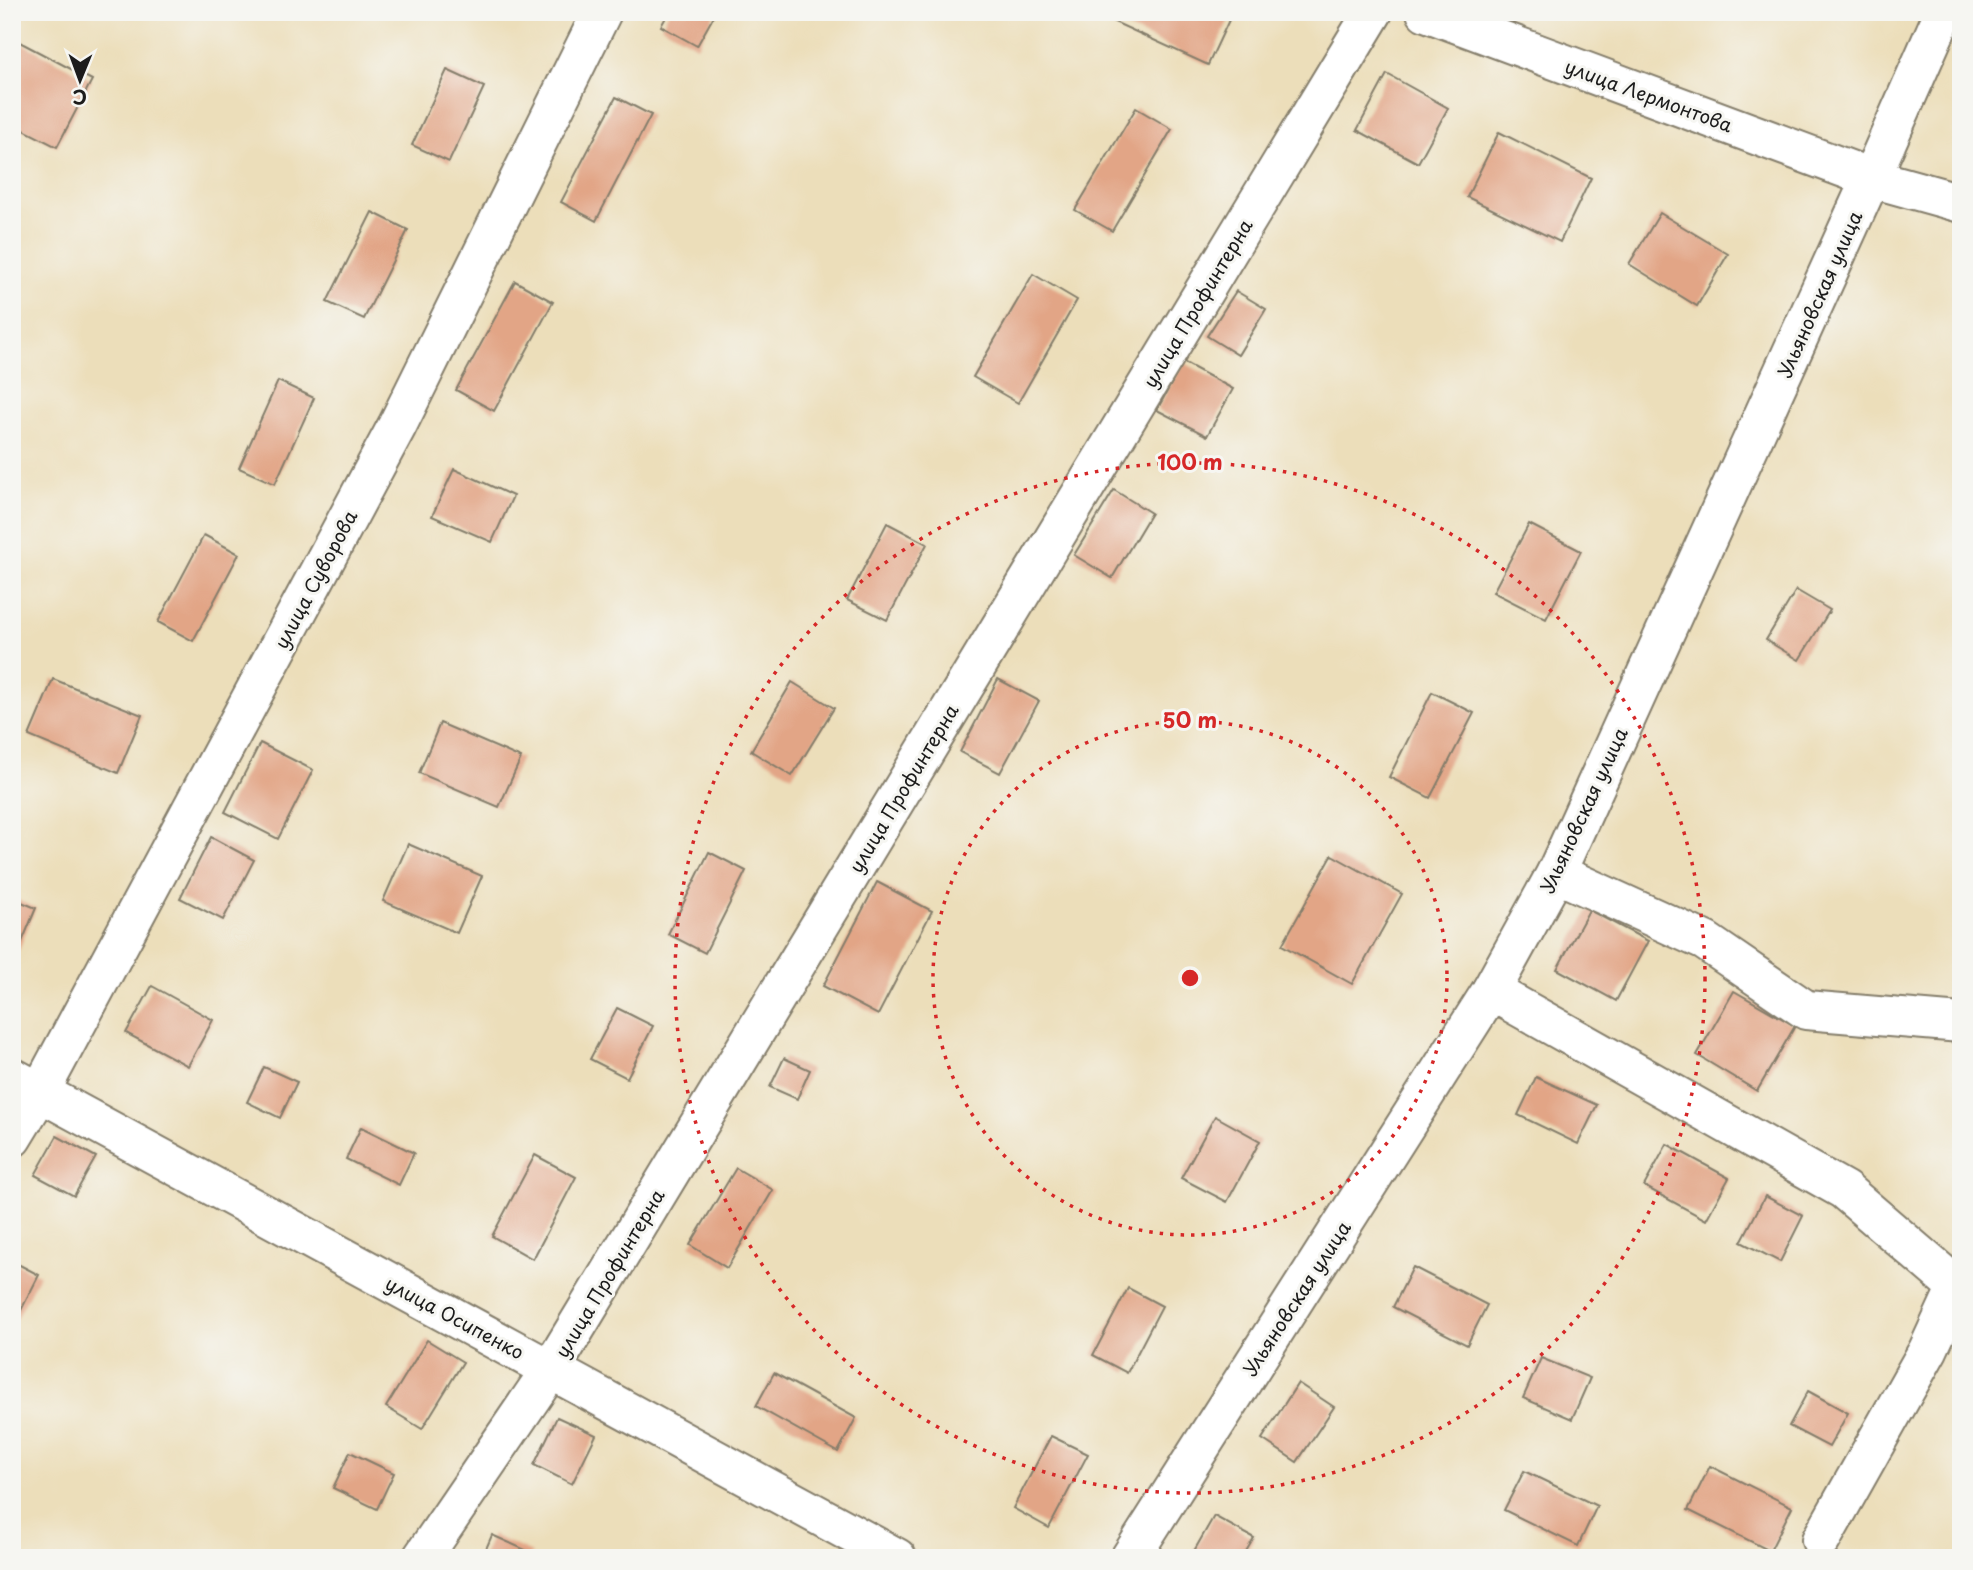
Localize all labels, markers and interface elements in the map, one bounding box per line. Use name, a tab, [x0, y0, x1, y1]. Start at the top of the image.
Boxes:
north arrow	[46, 46, 116, 116]
street label: улица Лермонтова	[1561, 52, 1737, 138]
text: С	[72, 84, 87, 112]
street label: Ульяновская улица	[1770, 206, 1868, 382]
street label: улица Профинтерна	[1135, 213, 1259, 393]
text: 100 m	[1157, 445, 1223, 477]
street label: улица Суворова	[267, 505, 363, 653]
street label: улица Профинтерна	[841, 698, 965, 878]
text: 50 m	[1163, 703, 1217, 735]
street label: Ульяновская улица	[1532, 723, 1634, 897]
centre of rings	[1178, 966, 1202, 990]
street label: улица Профинтерна	[547, 1183, 671, 1363]
street label: Ульяновская улица	[1235, 1215, 1357, 1381]
street label: улица Осипенко	[381, 1269, 529, 1365]

